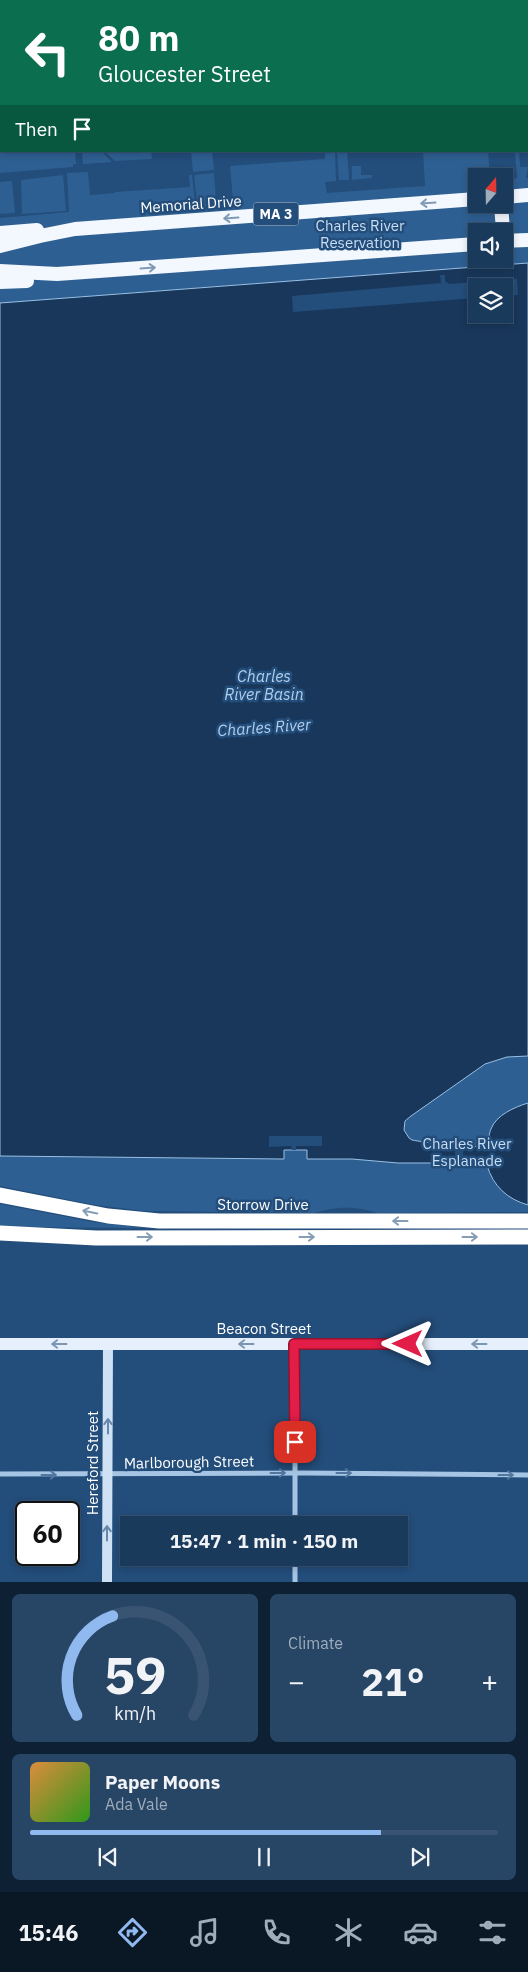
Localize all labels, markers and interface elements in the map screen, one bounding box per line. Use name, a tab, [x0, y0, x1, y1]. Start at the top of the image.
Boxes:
text: 80 m	[98, 15, 180, 61]
icon: left	[15, 20, 80, 85]
text: Gloucester Street	[98, 59, 271, 88]
icon: arrive	[68, 115, 96, 143]
text: Then	[15, 117, 58, 141]
north arrow	[468, 168, 512, 212]
map controls	[468, 168, 513, 323]
street label: Memorial Drive	[140, 191, 242, 217]
one-way arrow	[420, 198, 436, 207]
road number: MA 3	[254, 202, 298, 225]
one-way arrow	[223, 213, 239, 222]
park label: Charles River Reservation	[316, 216, 405, 252]
button: sound	[468, 223, 513, 268]
one-way arrow	[140, 263, 156, 273]
button: layers	[468, 278, 513, 323]
water label: Charles River Basin	[224, 666, 304, 704]
water label: Charles River	[217, 714, 312, 740]
park label: Charles River Esplanade	[423, 1134, 512, 1170]
street label: Storrow Drive	[217, 1195, 309, 1214]
one-way arrow	[82, 1207, 98, 1217]
one-way arrow	[392, 1216, 408, 1226]
one-way arrow	[299, 1232, 315, 1242]
one-way arrow	[462, 1232, 478, 1242]
one-way arrow	[137, 1233, 153, 1242]
position arrow	[381, 1317, 433, 1369]
street label: Beacon Street	[216, 1319, 312, 1338]
one-way arrow	[52, 1339, 68, 1349]
one-way arrow	[238, 1339, 254, 1349]
one-way arrow	[472, 1339, 488, 1349]
street label: Hereford Street	[83, 1411, 102, 1515]
one-way arrow	[103, 1418, 113, 1434]
pin	[274, 1421, 316, 1463]
icon: arrive	[281, 1428, 309, 1456]
street label: Marlborough Street	[124, 1451, 254, 1473]
one-way arrow	[270, 1468, 286, 1478]
one-way arrow	[335, 1468, 351, 1478]
one-way arrow	[40, 1470, 56, 1480]
one-way arrow	[498, 1470, 514, 1479]
speed limit sign: 60	[15, 1501, 80, 1566]
one-way arrow	[102, 1526, 112, 1542]
text: 15:47 · 1 min · 150 m	[170, 1529, 358, 1553]
text: Climate	[288, 1633, 343, 1653]
text: 59	[104, 1641, 166, 1708]
text: 21°	[361, 1657, 425, 1706]
text: −	[288, 1663, 305, 1700]
text: +	[481, 1663, 498, 1700]
text: km/h	[114, 1702, 156, 1725]
text: Paper Moons	[105, 1770, 220, 1794]
text: Ada Vale	[105, 1794, 168, 1814]
icon: previous	[94, 1843, 122, 1871]
icon: pause	[250, 1843, 278, 1871]
icon: next	[406, 1843, 434, 1871]
icon: directions	[115, 1915, 150, 1950]
icon: music	[187, 1915, 222, 1950]
icon: phone	[259, 1915, 294, 1950]
icon: climate	[331, 1915, 366, 1950]
icon: car	[403, 1915, 438, 1950]
icon: filters	[475, 1915, 510, 1950]
text: 15:46	[18, 1918, 78, 1947]

